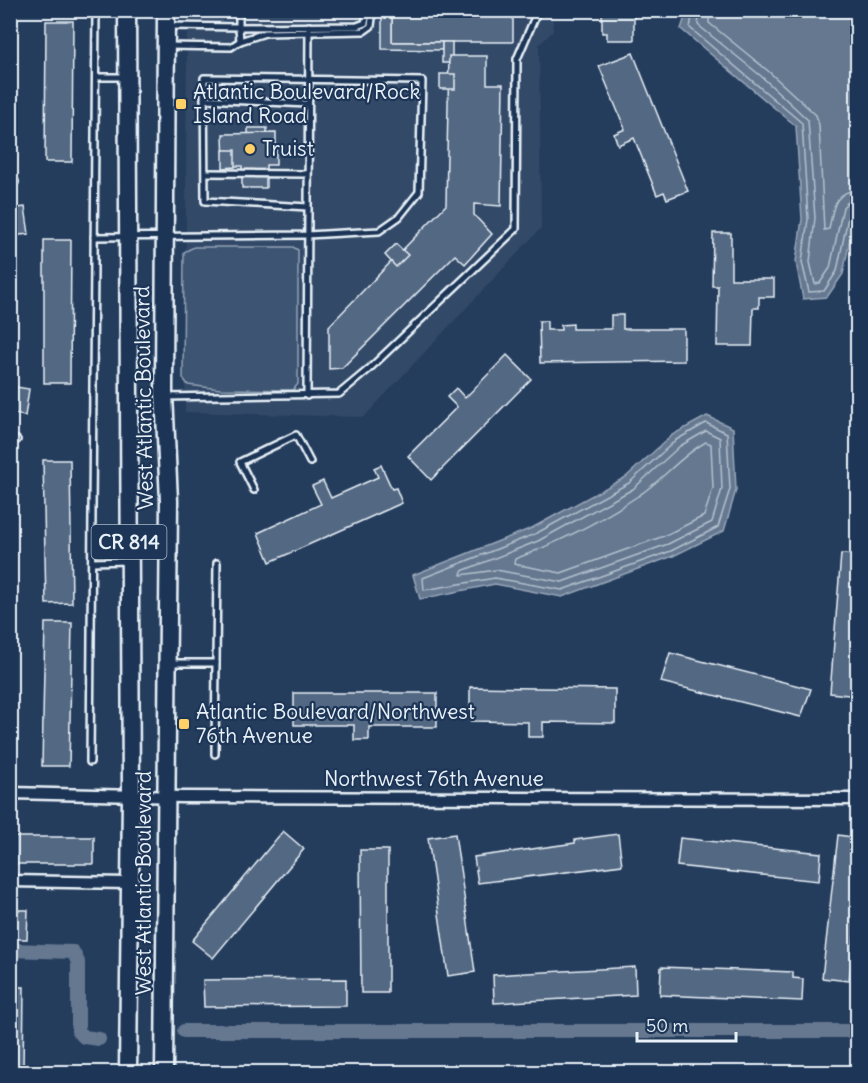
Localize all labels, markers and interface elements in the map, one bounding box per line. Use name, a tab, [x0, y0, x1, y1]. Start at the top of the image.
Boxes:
place label: Atlantic Boulevard/Rock Island Road	[193, 78, 420, 129]
marker: Atlantic Boulevard/Rock Island Road	[174, 97, 188, 111]
place label: Truist	[262, 135, 314, 162]
marker: Truist	[243, 142, 257, 156]
street label: West Atlantic Boulevard	[128, 286, 159, 510]
road number: CR 814	[92, 525, 166, 559]
place label: Atlantic Boulevard/Northwest 76th Avenue	[196, 698, 475, 749]
marker: Atlantic Boulevard/Northwest 76th Avenue	[177, 717, 191, 731]
street label: Northwest 76th Avenue	[324, 765, 544, 792]
street label: West Atlantic Boulevard	[130, 771, 157, 995]
scale bar	[637, 1005, 736, 1043]
text: 50 m	[646, 1014, 688, 1037]

